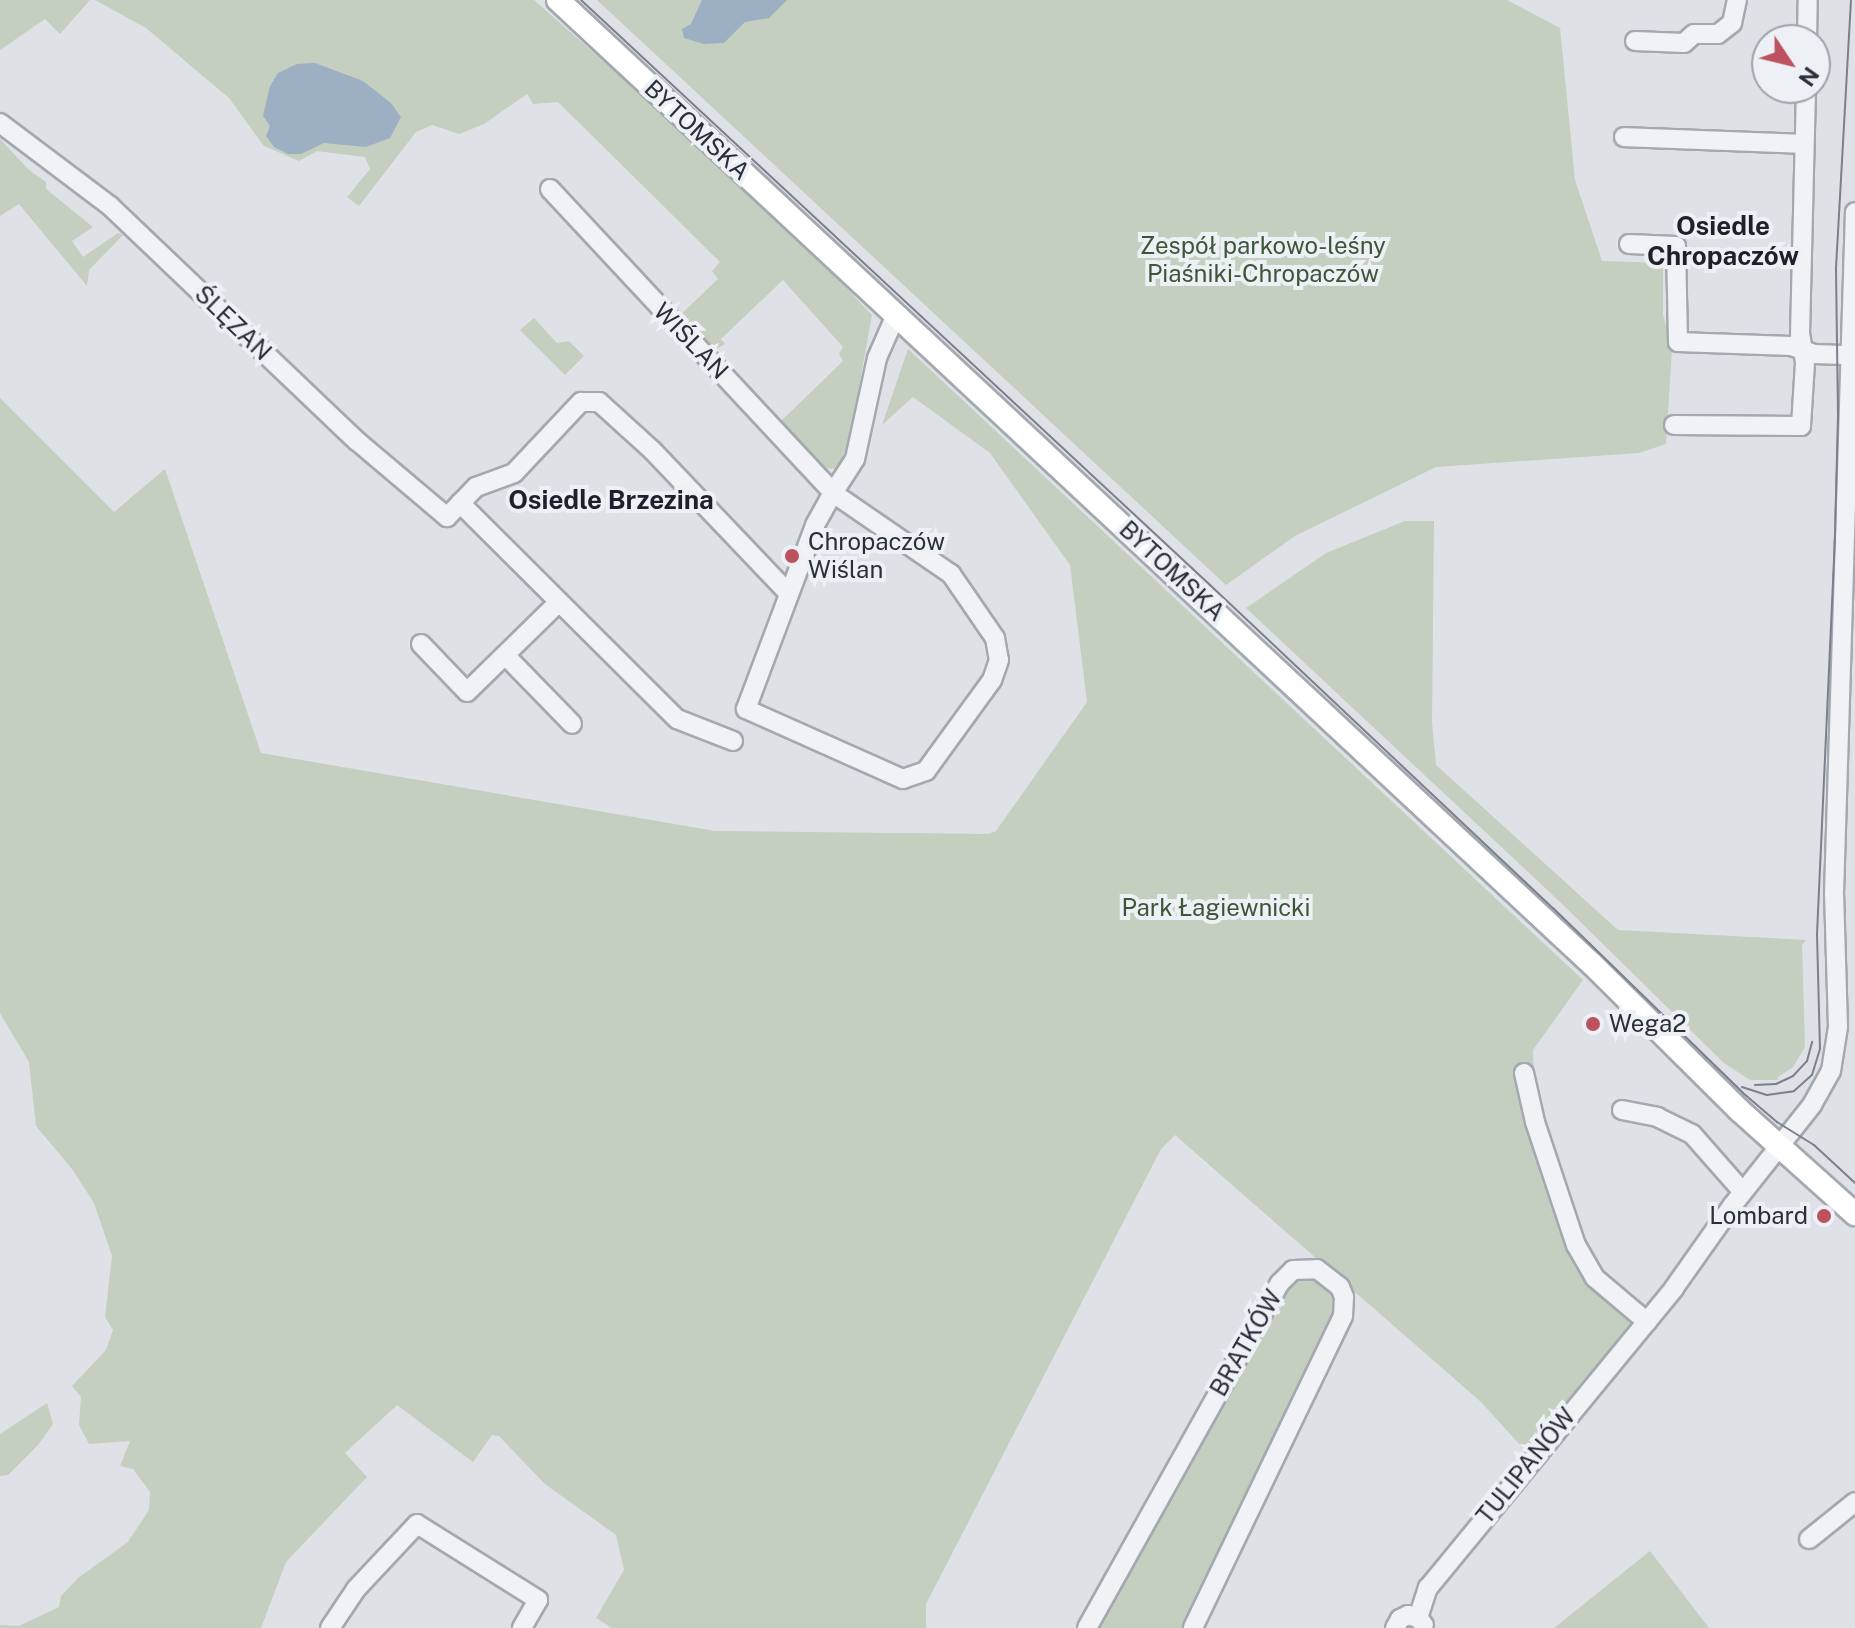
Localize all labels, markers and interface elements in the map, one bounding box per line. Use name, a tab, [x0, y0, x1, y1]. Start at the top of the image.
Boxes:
north arrow	[1751, 24, 1831, 104]
text: N	[1793, 62, 1825, 91]
street label: BYTOMSKA	[638, 74, 756, 186]
district label: Osiedle Chropaczów	[1647, 210, 1799, 272]
park label: Zespół parkowo-leśny Piaśniki-Chropaczów	[1140, 232, 1386, 288]
street label: ŚLĘZAN	[189, 280, 277, 366]
street label: WIŚLAN	[648, 297, 734, 385]
district label: Osiedle Brzezina	[508, 484, 714, 516]
street label: BYTOMSKA	[1113, 515, 1231, 627]
place label: Chropaczów Wiślan	[808, 528, 945, 584]
marker: Chropaczów Wiślan	[783, 547, 801, 565]
park label: Park Łagiewnicki	[1122, 894, 1310, 922]
place label: Wega2	[1609, 1010, 1686, 1038]
marker: Wega2	[1584, 1015, 1602, 1033]
place label: Lombard	[1709, 1202, 1808, 1230]
marker: Lombard	[1815, 1207, 1833, 1225]
street label: BRATKÓW	[1204, 1285, 1288, 1401]
street label: TULIPANÓW	[1470, 1402, 1582, 1530]

